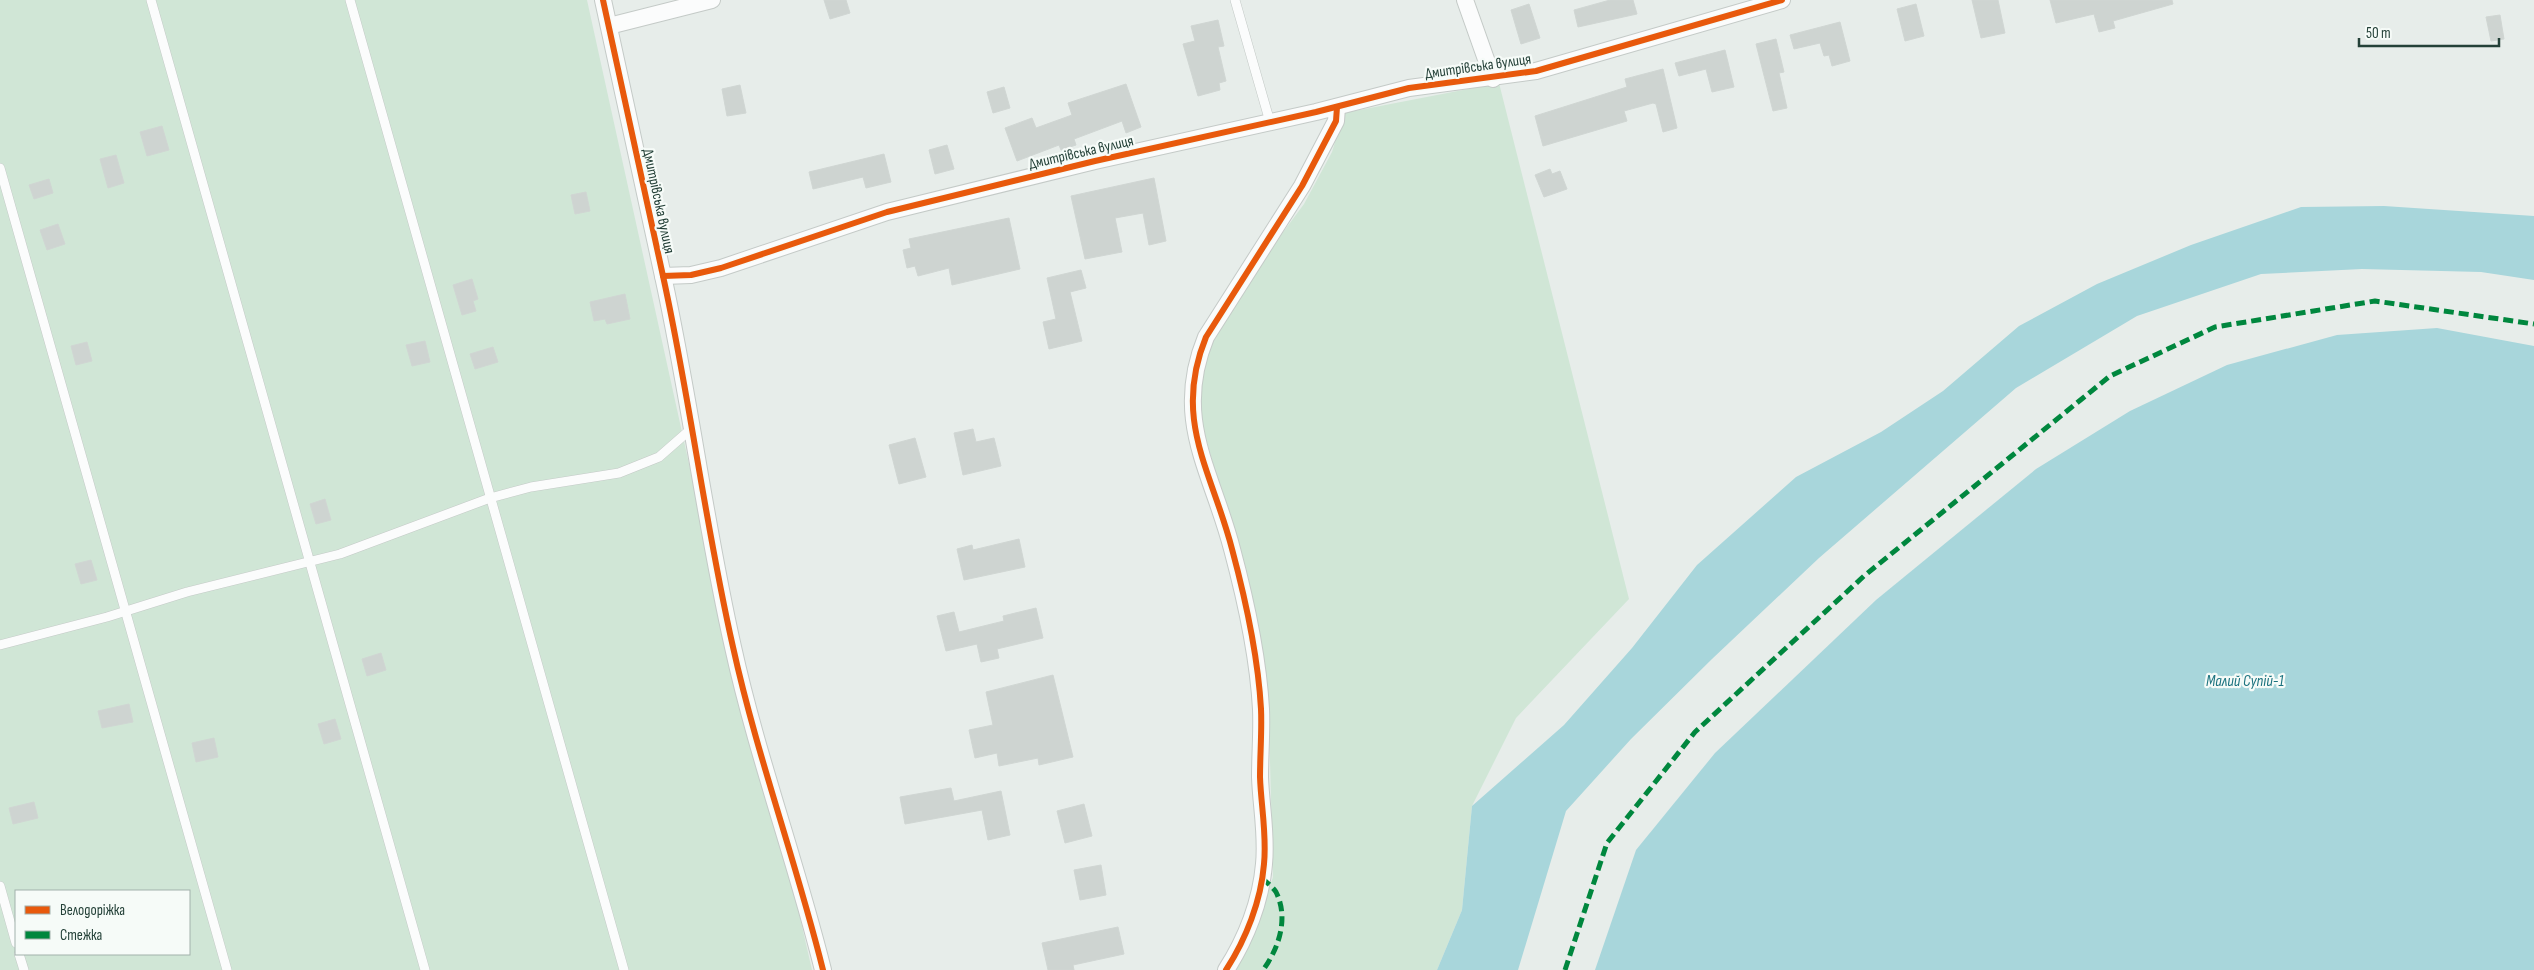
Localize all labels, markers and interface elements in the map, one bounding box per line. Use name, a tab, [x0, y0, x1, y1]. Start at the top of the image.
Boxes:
scale bar	[2359, 15, 2499, 47]
text: 50 m	[2366, 24, 2391, 43]
street label: Дмитрівська вулиця	[1424, 50, 1532, 83]
street label: Дмитрівська вулиця	[1027, 131, 1135, 174]
street label: Дмитрівська вулиця	[638, 147, 679, 256]
water label: Малий Супій-1	[2206, 672, 2284, 691]
legend	[15, 890, 190, 955]
text: Велодоріжка	[60, 901, 125, 920]
text: Стежка	[60, 926, 103, 945]

